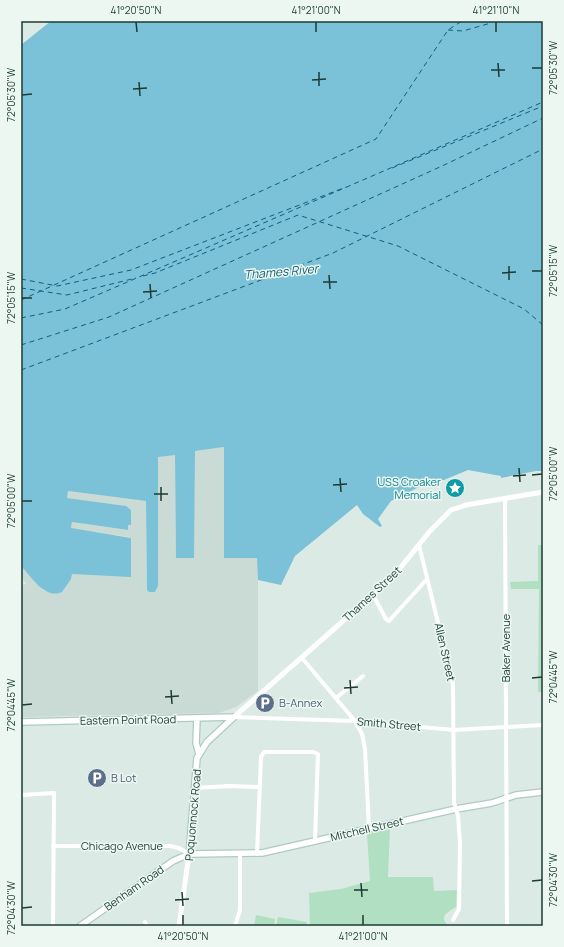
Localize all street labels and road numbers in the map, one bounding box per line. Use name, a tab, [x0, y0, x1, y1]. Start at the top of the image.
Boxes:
street label: Thames Street	[339, 562, 404, 625]
street label: Baker Avenue	[498, 613, 513, 682]
street label: Allen Street	[431, 621, 459, 683]
street label: Eastern Point Road	[80, 711, 176, 728]
street label: Smith Street	[356, 713, 422, 734]
street label: Poquonnock Road	[181, 768, 204, 861]
street label: Mitchell Street	[329, 813, 405, 844]
street label: Chicago Avenue	[81, 838, 164, 853]
street label: Benham Road	[101, 861, 167, 914]

